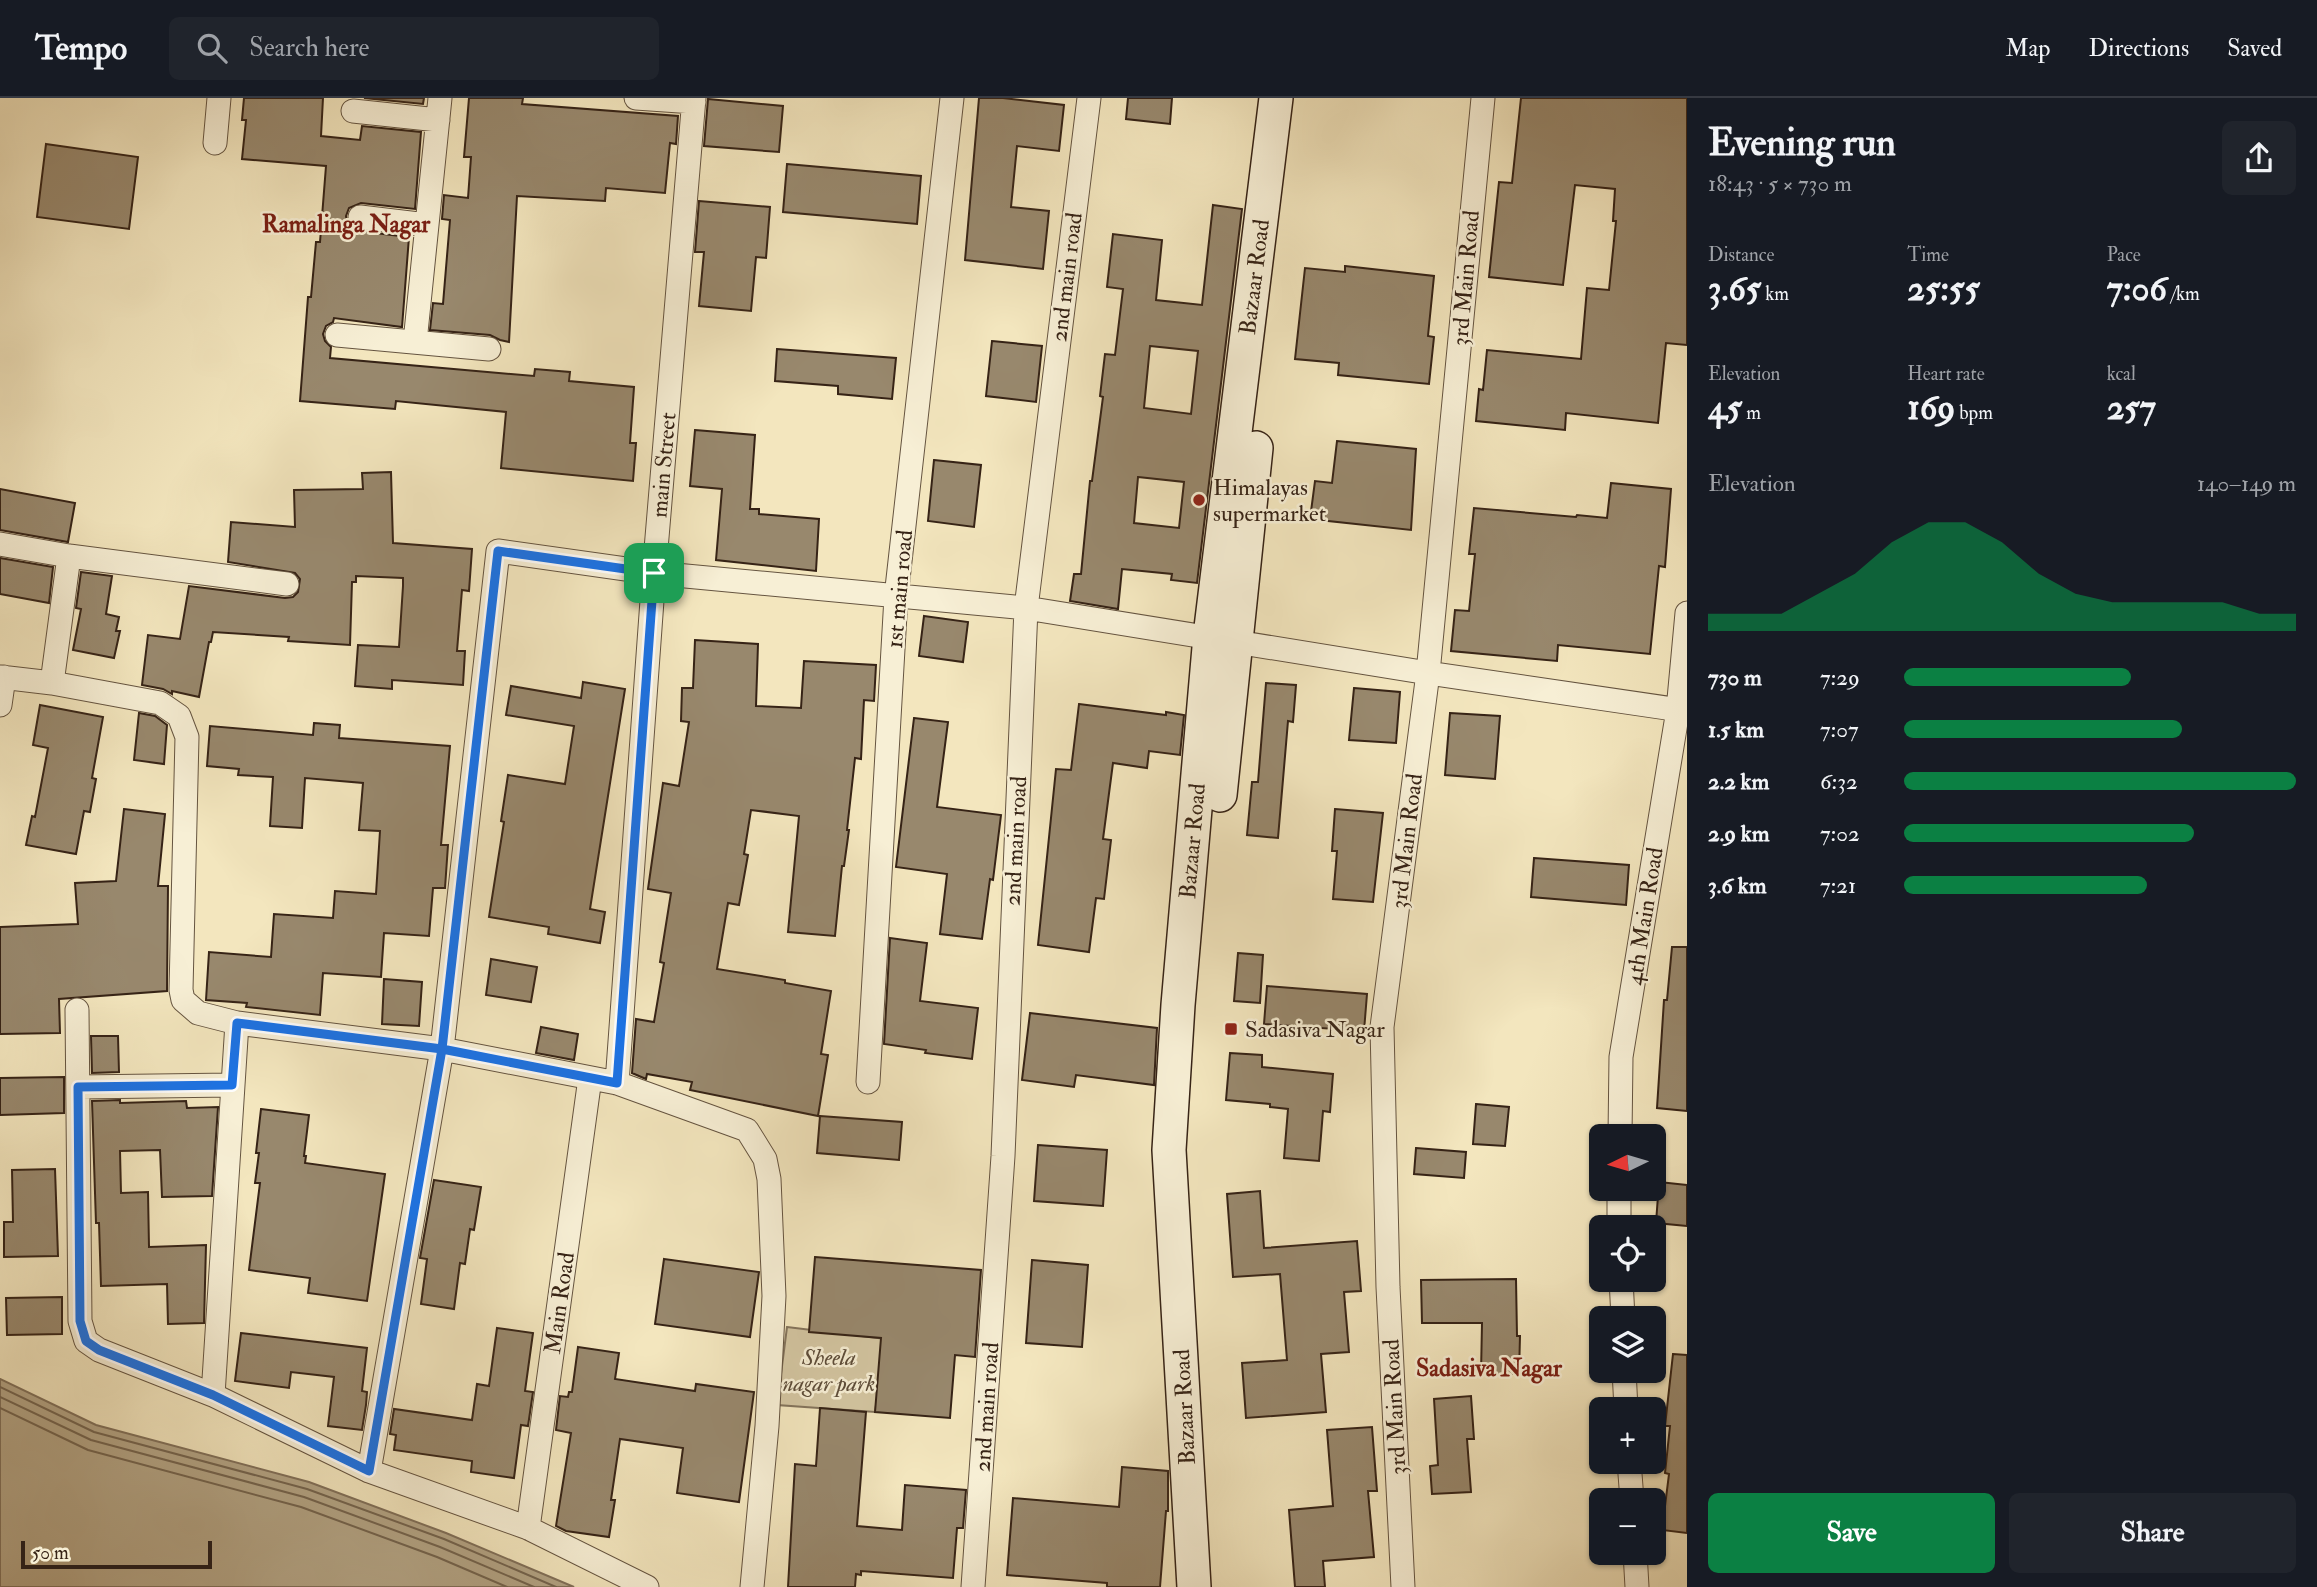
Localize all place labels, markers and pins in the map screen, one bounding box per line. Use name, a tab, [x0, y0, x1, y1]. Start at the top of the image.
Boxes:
place label: Himalayas supermarket	[1213, 473, 1326, 529]
marker: Himalayas supermarket	[1191, 492, 1207, 508]
pin	[624, 543, 684, 603]
place label: Sadasiva Nagar	[1245, 1015, 1385, 1044]
marker: Sadasiva Nagar	[1223, 1021, 1239, 1037]

